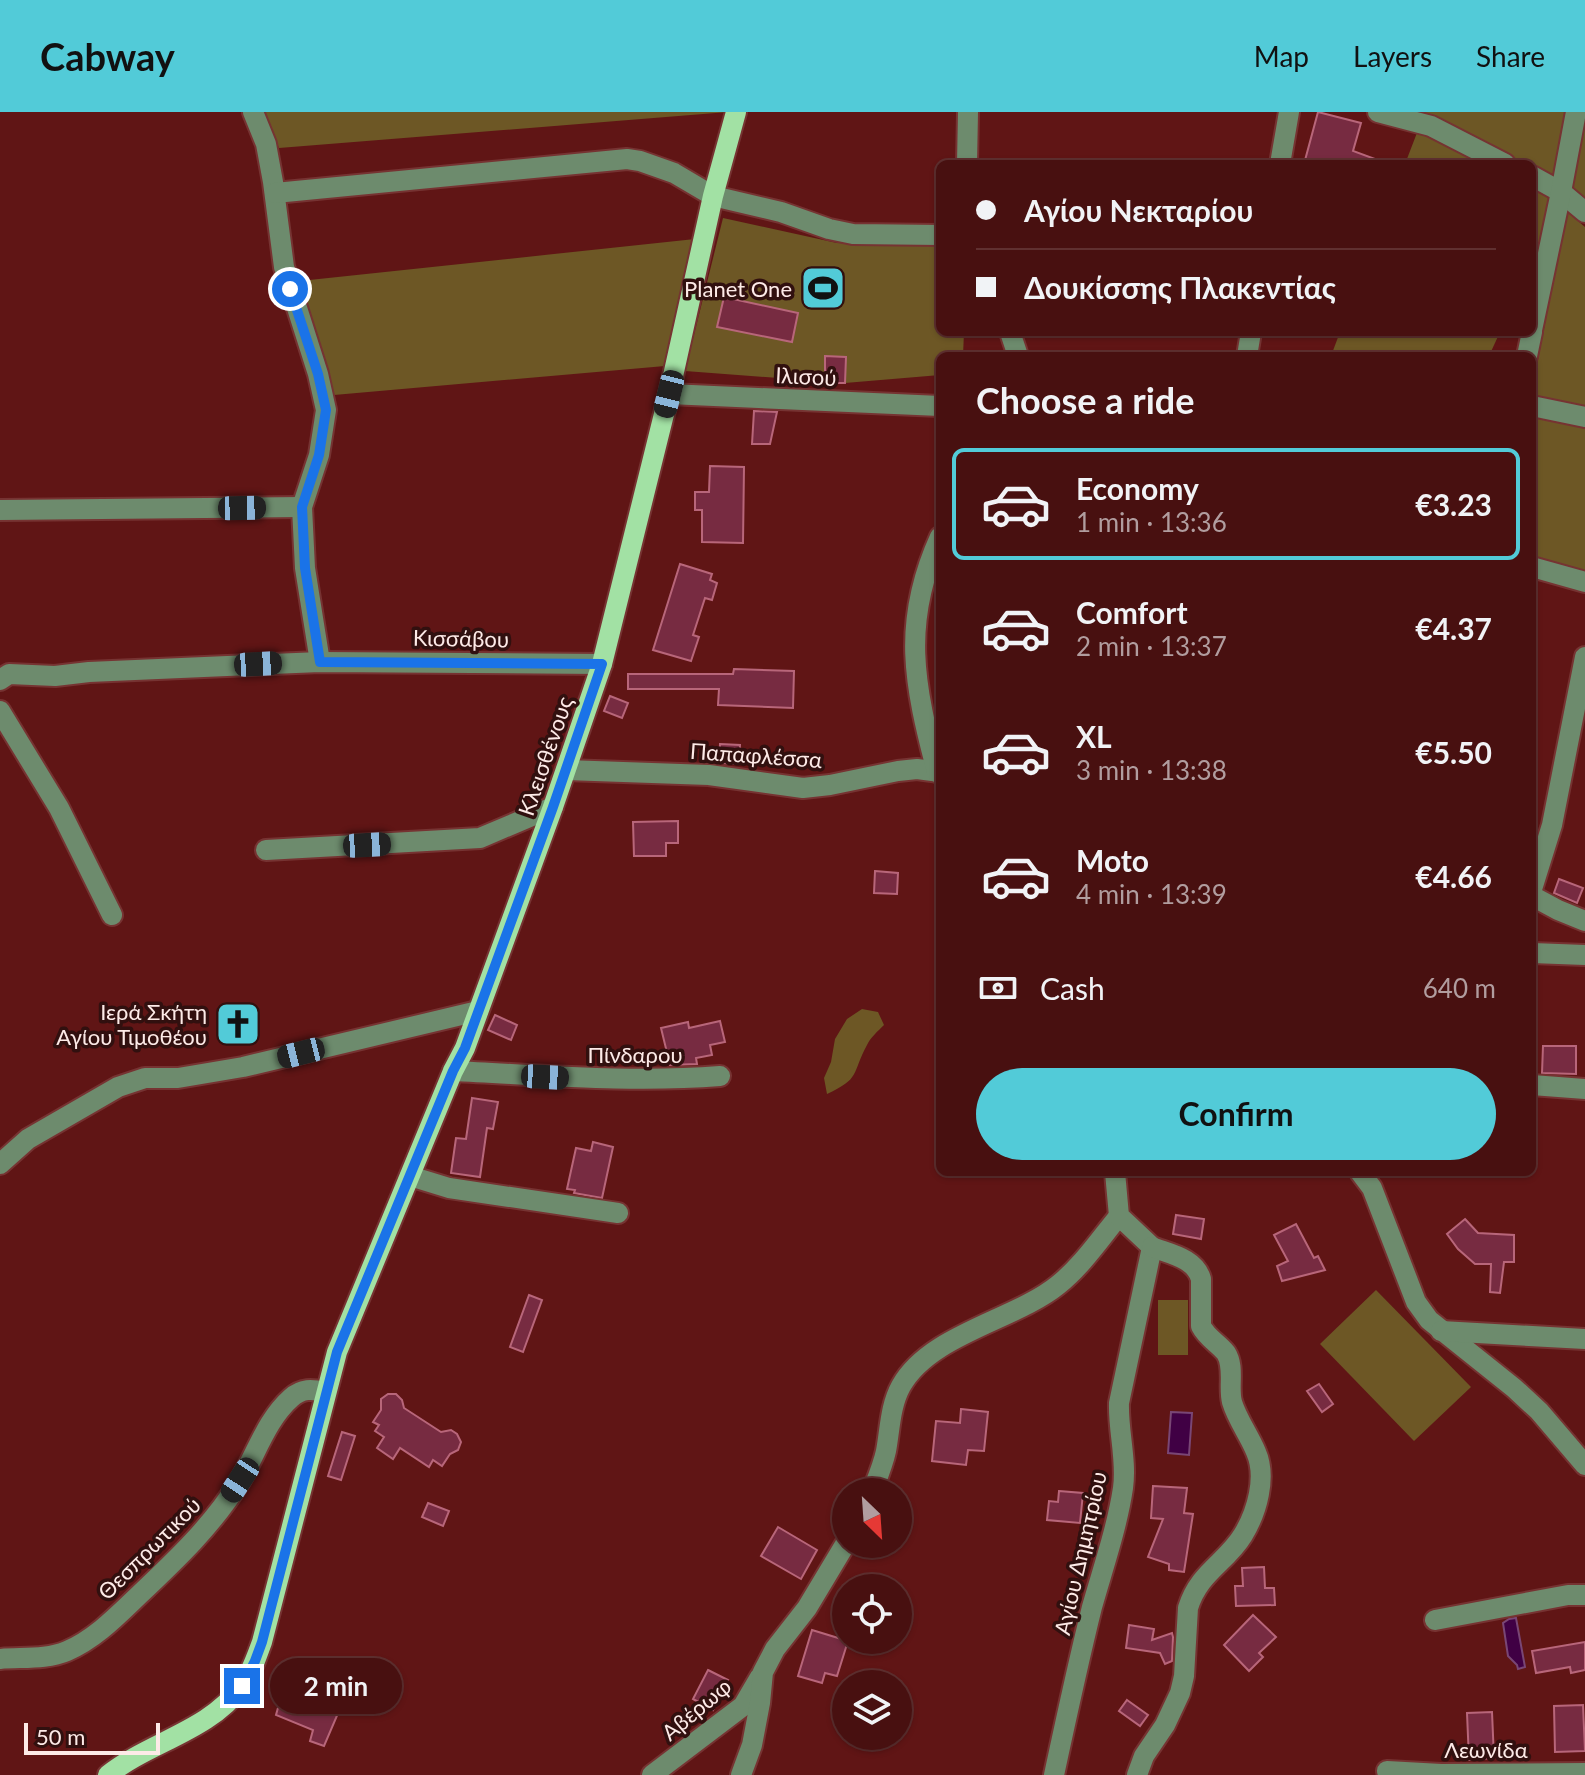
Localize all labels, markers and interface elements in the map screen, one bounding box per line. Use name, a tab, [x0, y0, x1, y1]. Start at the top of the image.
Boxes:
text: Cabway	[40, 33, 175, 79]
text: Map	[1254, 39, 1309, 73]
text: Layers	[1353, 39, 1432, 73]
text: Share	[1476, 39, 1545, 73]
text: Αγίου Νεκταρίου	[1024, 192, 1253, 228]
sports icon: Planet One	[799, 264, 847, 312]
text: Δουκίσσης Πλακεντίας	[1024, 269, 1336, 305]
route start	[272, 271, 308, 307]
place label: Planet One	[684, 275, 792, 302]
street label: Ιλισού	[775, 361, 837, 391]
car	[652, 368, 686, 420]
text: Choose a ride	[976, 378, 1195, 422]
icon: car	[980, 468, 1052, 540]
text: Economy	[1076, 470, 1199, 506]
text: €3.23	[1415, 486, 1492, 522]
car	[218, 496, 266, 520]
text: 1 min · 13:36	[1076, 506, 1227, 538]
icon: car	[980, 592, 1052, 664]
text: Comfort	[1076, 594, 1188, 630]
text: €4.37	[1415, 610, 1492, 646]
street label: Κισσάβου	[413, 624, 509, 652]
text: 2 min · 13:37	[1076, 630, 1227, 662]
car	[233, 651, 283, 677]
street label: Κλεισθένους	[512, 693, 578, 819]
icon: car	[980, 716, 1052, 788]
text: XL	[1076, 718, 1112, 754]
text: €5.50	[1415, 734, 1492, 770]
street label: Παπαφλέσσα	[689, 737, 823, 773]
text: 3 min · 13:38	[1076, 754, 1227, 786]
car	[342, 832, 392, 858]
icon: car	[980, 840, 1052, 912]
text: Moto	[1076, 842, 1149, 878]
text: €4.66	[1415, 858, 1492, 894]
text: 4 min · 13:39	[1076, 878, 1227, 910]
icon: cash	[976, 966, 1020, 1010]
text: Cash	[1040, 970, 1105, 1006]
text: 640 m	[1423, 972, 1496, 1004]
place label: Ιερά Σκήτη Αγίου Τιμοθέου	[56, 998, 207, 1050]
church icon: Ιερά Σκήτη Αγίου Τιμοθέου	[214, 1000, 262, 1048]
car	[275, 1036, 327, 1070]
street label: Πίνδαρου	[587, 1041, 683, 1068]
car	[520, 1064, 570, 1090]
button: Confirm	[976, 1068, 1496, 1160]
car	[217, 1453, 263, 1507]
street label: Αγίου Δημητρίου	[1048, 1469, 1112, 1637]
north arrow	[832, 1478, 912, 1558]
map controls	[832, 1478, 912, 1750]
street label: Θεσπρωτικού	[92, 1491, 206, 1605]
button: locate	[832, 1574, 912, 1654]
callout: 2 min	[270, 1658, 402, 1714]
route end	[224, 1668, 260, 1704]
text: 2 min	[304, 1670, 368, 1702]
button: layers	[832, 1670, 912, 1750]
street label: Αβέρωφ	[656, 1672, 736, 1746]
scale bar	[24, 1719, 160, 1755]
text: 50 m	[36, 1723, 85, 1750]
street label: Λεωνίδα	[1444, 1736, 1528, 1763]

